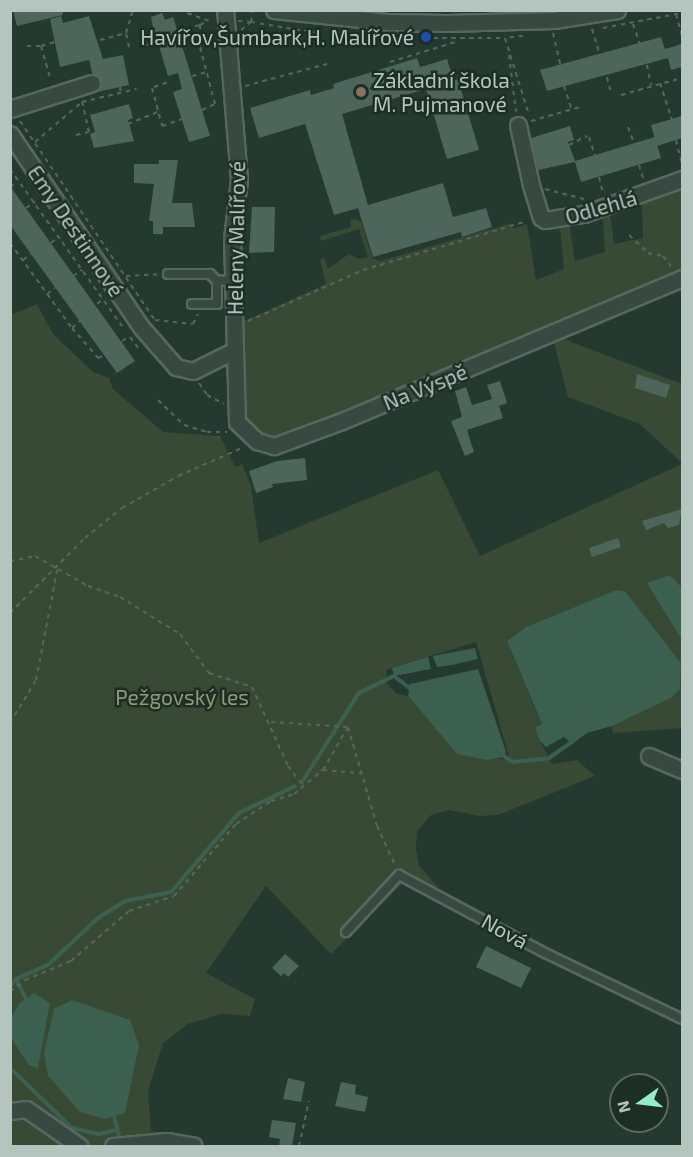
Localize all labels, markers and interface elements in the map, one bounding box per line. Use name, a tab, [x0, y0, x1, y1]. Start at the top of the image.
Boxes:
place label: Havířov,Šumbark,H. Malířové	[140, 24, 414, 50]
marker: Havířov,Šumbark,H. Malířové	[419, 30, 433, 44]
place label: Základní škola M. Pujmanové	[373, 67, 510, 117]
marker: Základní škola M. Pujmanové	[354, 85, 368, 99]
street label: Emy Destinnové	[23, 160, 129, 302]
street label: Heleny Malířové	[222, 161, 250, 315]
street label: Odlehlá	[562, 185, 640, 229]
street label: Na Výspě	[379, 359, 471, 415]
park label: Pežgovský les	[115, 684, 249, 710]
street label: Nová	[477, 908, 533, 954]
north arrow	[609, 1073, 669, 1133]
text: N	[612, 1099, 634, 1115]

